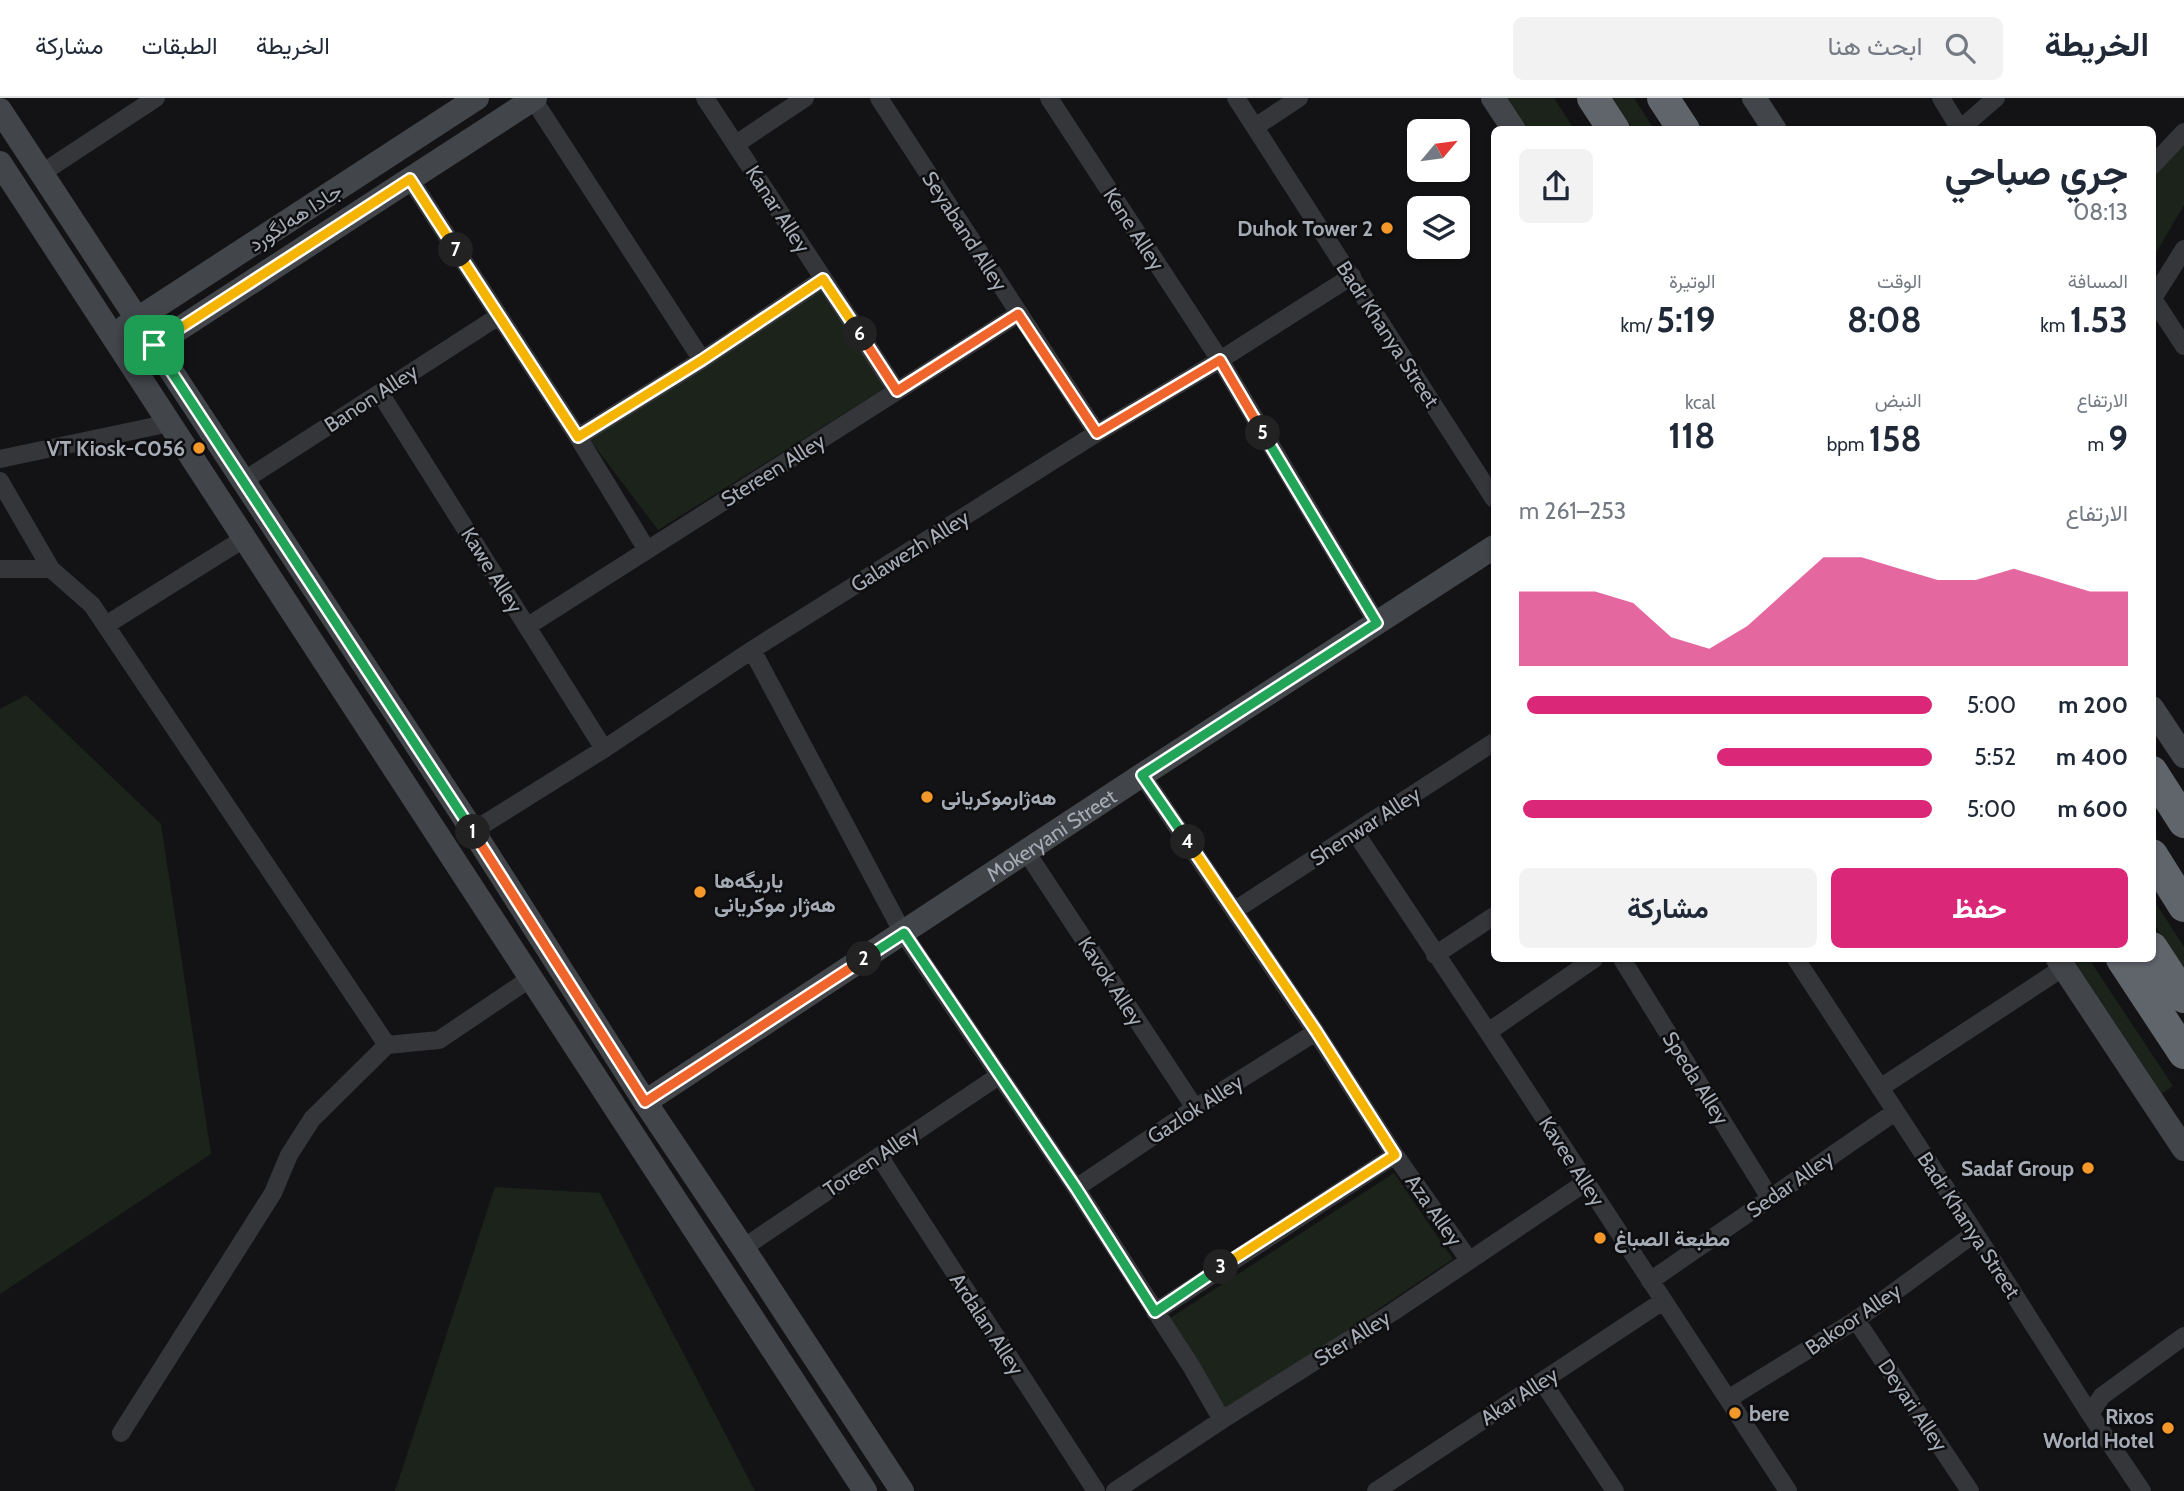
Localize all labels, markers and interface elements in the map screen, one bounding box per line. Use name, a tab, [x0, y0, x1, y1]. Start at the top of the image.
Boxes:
search box	[1513, 17, 2003, 80]
text: الخريطة	[2045, 24, 2149, 64]
icon: search	[1941, 29, 1979, 67]
text: ابحث هنا	[1827, 30, 1923, 62]
text: مشاركة	[35, 31, 103, 60]
text: الطبقات	[141, 31, 218, 60]
text: الخريطة	[256, 31, 330, 60]
north arrow	[1407, 119, 1470, 182]
map controls	[1407, 119, 1470, 259]
text: جري صباحي	[1944, 148, 2128, 195]
button: share	[1519, 149, 1593, 223]
street label: Kanar Alley	[741, 161, 816, 258]
street label: Seyaband Alley	[917, 167, 1013, 296]
street label: جادا هەلگورد	[244, 178, 347, 257]
street label: Kene Alley	[1098, 183, 1170, 275]
button: layers	[1407, 196, 1470, 259]
text: 08:13	[2073, 198, 2128, 226]
place label: Duhok Tower 2	[1237, 216, 1373, 241]
marker: Duhok Tower 2	[1379, 220, 1395, 236]
pin: 7	[438, 232, 474, 268]
text: 7	[451, 238, 460, 261]
street label: Badr Khanya Street	[1331, 256, 1445, 412]
text: الوتيرة	[1669, 270, 1715, 293]
text: الوقت	[1877, 270, 1922, 293]
text: المسافة	[2068, 270, 2128, 293]
text: 5:19	[1656, 298, 1715, 341]
text: 8:08	[1847, 298, 1922, 341]
text: 1.53	[2070, 298, 2128, 341]
text: /km	[1621, 314, 1656, 337]
text: km	[2040, 314, 2070, 337]
pin	[124, 315, 184, 375]
pin: 6	[842, 316, 878, 352]
text: 6	[854, 322, 865, 345]
icon: arrive	[135, 326, 173, 364]
street label: Banon Alley	[320, 358, 423, 437]
text: النبض	[1875, 389, 1922, 412]
text: الارتفاع	[2076, 389, 2128, 412]
text: kcal	[1685, 391, 1715, 414]
text: 118	[1668, 414, 1715, 457]
pin: 5	[1246, 416, 1280, 450]
text: 158	[1869, 417, 1922, 460]
text: 9	[2108, 417, 2128, 460]
text: 5	[1257, 421, 1268, 444]
street label: Stereen Alley	[716, 428, 830, 512]
text: bpm	[1827, 433, 1869, 456]
text: m	[2087, 433, 2108, 456]
place label: VT Kiosk-C056	[47, 436, 185, 461]
marker: VT Kiosk-C056	[191, 440, 207, 456]
text: 253–261 m	[1519, 497, 1626, 525]
text: الارتفاع	[2066, 499, 2128, 527]
street label: Galawezh Alley	[846, 505, 974, 597]
street label: Kawe Alley	[456, 523, 528, 618]
text: 5:00	[1967, 691, 2016, 719]
text: 200 m	[2058, 691, 2128, 719]
text: 5:52	[1974, 743, 2016, 771]
text: 400 m	[2056, 743, 2128, 771]
street label: Shenwar Alley	[1305, 781, 1425, 871]
street label: Mokeryani Street	[981, 783, 1121, 887]
place label: ھەژارموکریانی	[941, 785, 1056, 811]
marker: ھەژارموکریانی	[919, 789, 935, 805]
text: 5:00	[1967, 795, 2016, 823]
text: 600 m	[2057, 795, 2128, 823]
pin: 1	[456, 814, 490, 850]
text: 1	[469, 820, 476, 843]
pin: 4	[1170, 824, 1206, 860]
text: 4	[1182, 830, 1193, 853]
place label: یاریگەها هەژار موکریانی	[714, 868, 836, 918]
button: مشاركة	[1519, 868, 1817, 948]
button: حفظ	[1831, 868, 2128, 948]
marker: یاریگەها هەژار موکریانی	[692, 884, 708, 900]
street label: Kavok Alley	[1073, 932, 1149, 1031]
pin: 2	[846, 942, 882, 976]
text: 2	[858, 947, 869, 970]
street label: Speda Alley	[1658, 1027, 1735, 1129]
street label: Gazlok Alley	[1143, 1069, 1248, 1149]
street label: Kavee Alley	[1534, 1111, 1610, 1211]
street label: Toreen Alley	[819, 1120, 924, 1202]
street label: Sedar Alley	[1742, 1145, 1838, 1223]
street label: Badr Khanya Street	[1912, 1147, 2026, 1303]
place label: Sadaf Group	[1961, 1156, 2074, 1181]
marker: Sadaf Group	[2080, 1160, 2096, 1176]
street label: Aza Alley	[1400, 1169, 1468, 1251]
place label: مطبعة الصباغ	[1614, 1226, 1730, 1253]
marker: مطبعة الصباغ	[1592, 1230, 1608, 1246]
pin: 3	[1204, 1250, 1238, 1284]
text: 3	[1215, 1255, 1226, 1278]
street label: Ardalan Alley	[945, 1268, 1029, 1380]
street label: Bakoor Alley	[1800, 1278, 1906, 1360]
street label: Ster Alley	[1309, 1305, 1395, 1371]
street label: Deyari Alley	[1873, 1354, 1953, 1456]
street label: Akar Alley	[1475, 1361, 1563, 1430]
place label: bere	[1749, 1401, 1790, 1426]
place label: Rixos World Hotel	[2043, 1404, 2154, 1453]
marker: bere	[1727, 1405, 1743, 1421]
marker: Rixos World Hotel	[2160, 1420, 2176, 1436]

